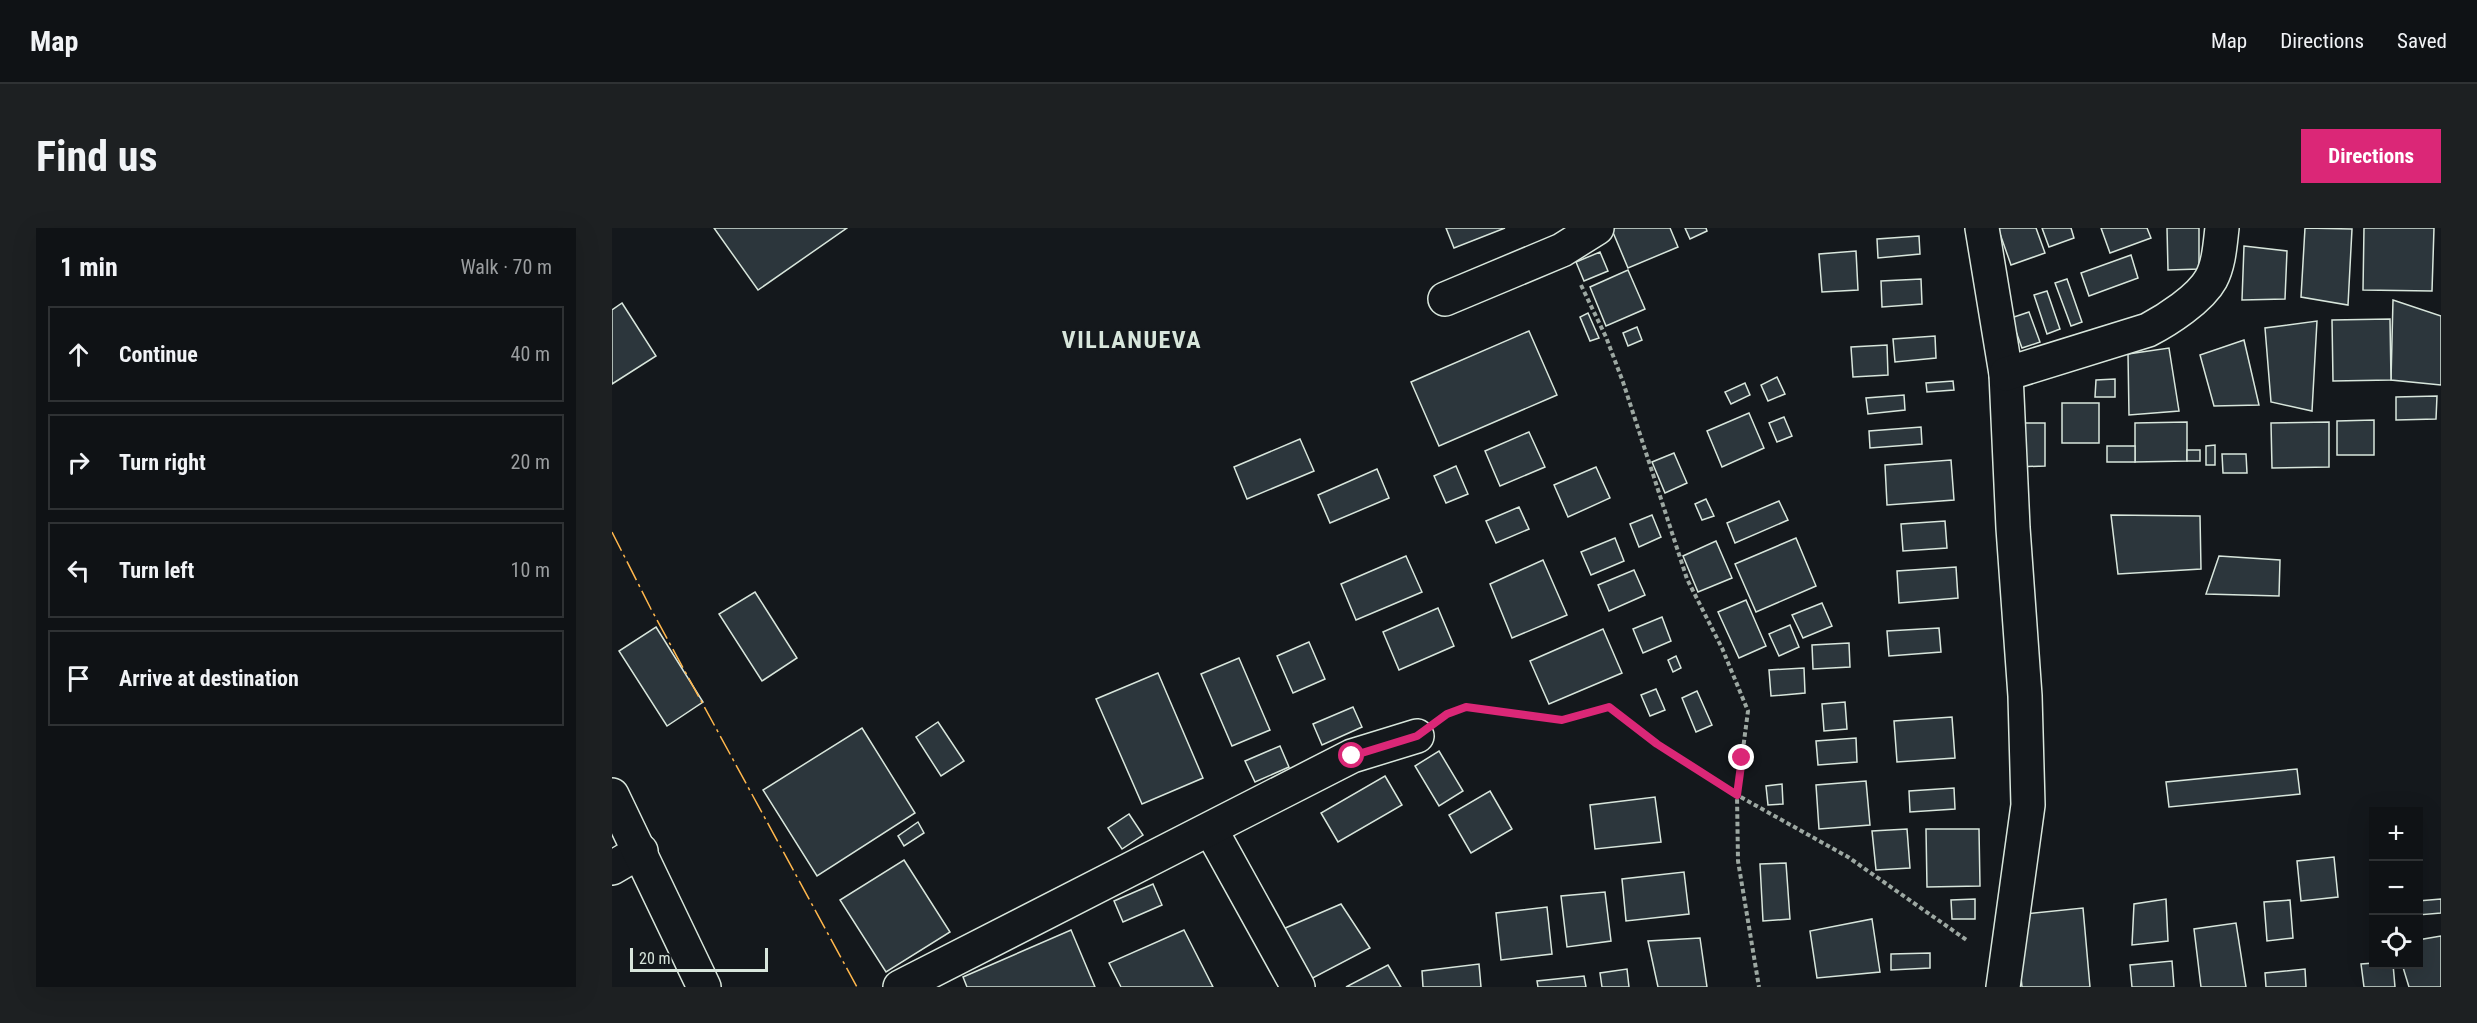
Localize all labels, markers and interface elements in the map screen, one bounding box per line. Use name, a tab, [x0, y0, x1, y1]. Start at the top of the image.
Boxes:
text: Map	[30, 25, 78, 58]
text: Map	[2211, 29, 2247, 53]
text: Directions	[2280, 29, 2364, 53]
text: Saved	[2397, 29, 2447, 53]
button: Directions	[2301, 129, 2441, 183]
text: Find us	[36, 132, 157, 181]
text: 1 min	[60, 252, 118, 282]
text: Walk · 70 m	[460, 255, 552, 279]
district label: VILLANUEVA	[1062, 326, 1202, 354]
icon: ahead	[62, 338, 95, 371]
text: Continue	[119, 342, 198, 367]
text: 40 m	[511, 342, 550, 366]
icon: right	[62, 446, 95, 479]
text: Turn right	[119, 450, 206, 475]
text: 20 m	[511, 450, 550, 474]
icon: left	[62, 554, 95, 587]
text: Turn left	[119, 558, 194, 583]
text: 10 m	[511, 558, 550, 582]
icon: arrive	[62, 662, 95, 695]
text: Arrive at destination	[119, 666, 299, 691]
route start	[1338, 742, 1364, 768]
route end	[1728, 744, 1754, 770]
map controls	[2369, 807, 2423, 969]
button: +	[2369, 807, 2423, 861]
button: −	[2369, 861, 2423, 915]
button: locate	[2369, 915, 2423, 969]
scale bar	[630, 945, 768, 972]
text: 20 m	[639, 949, 671, 968]

